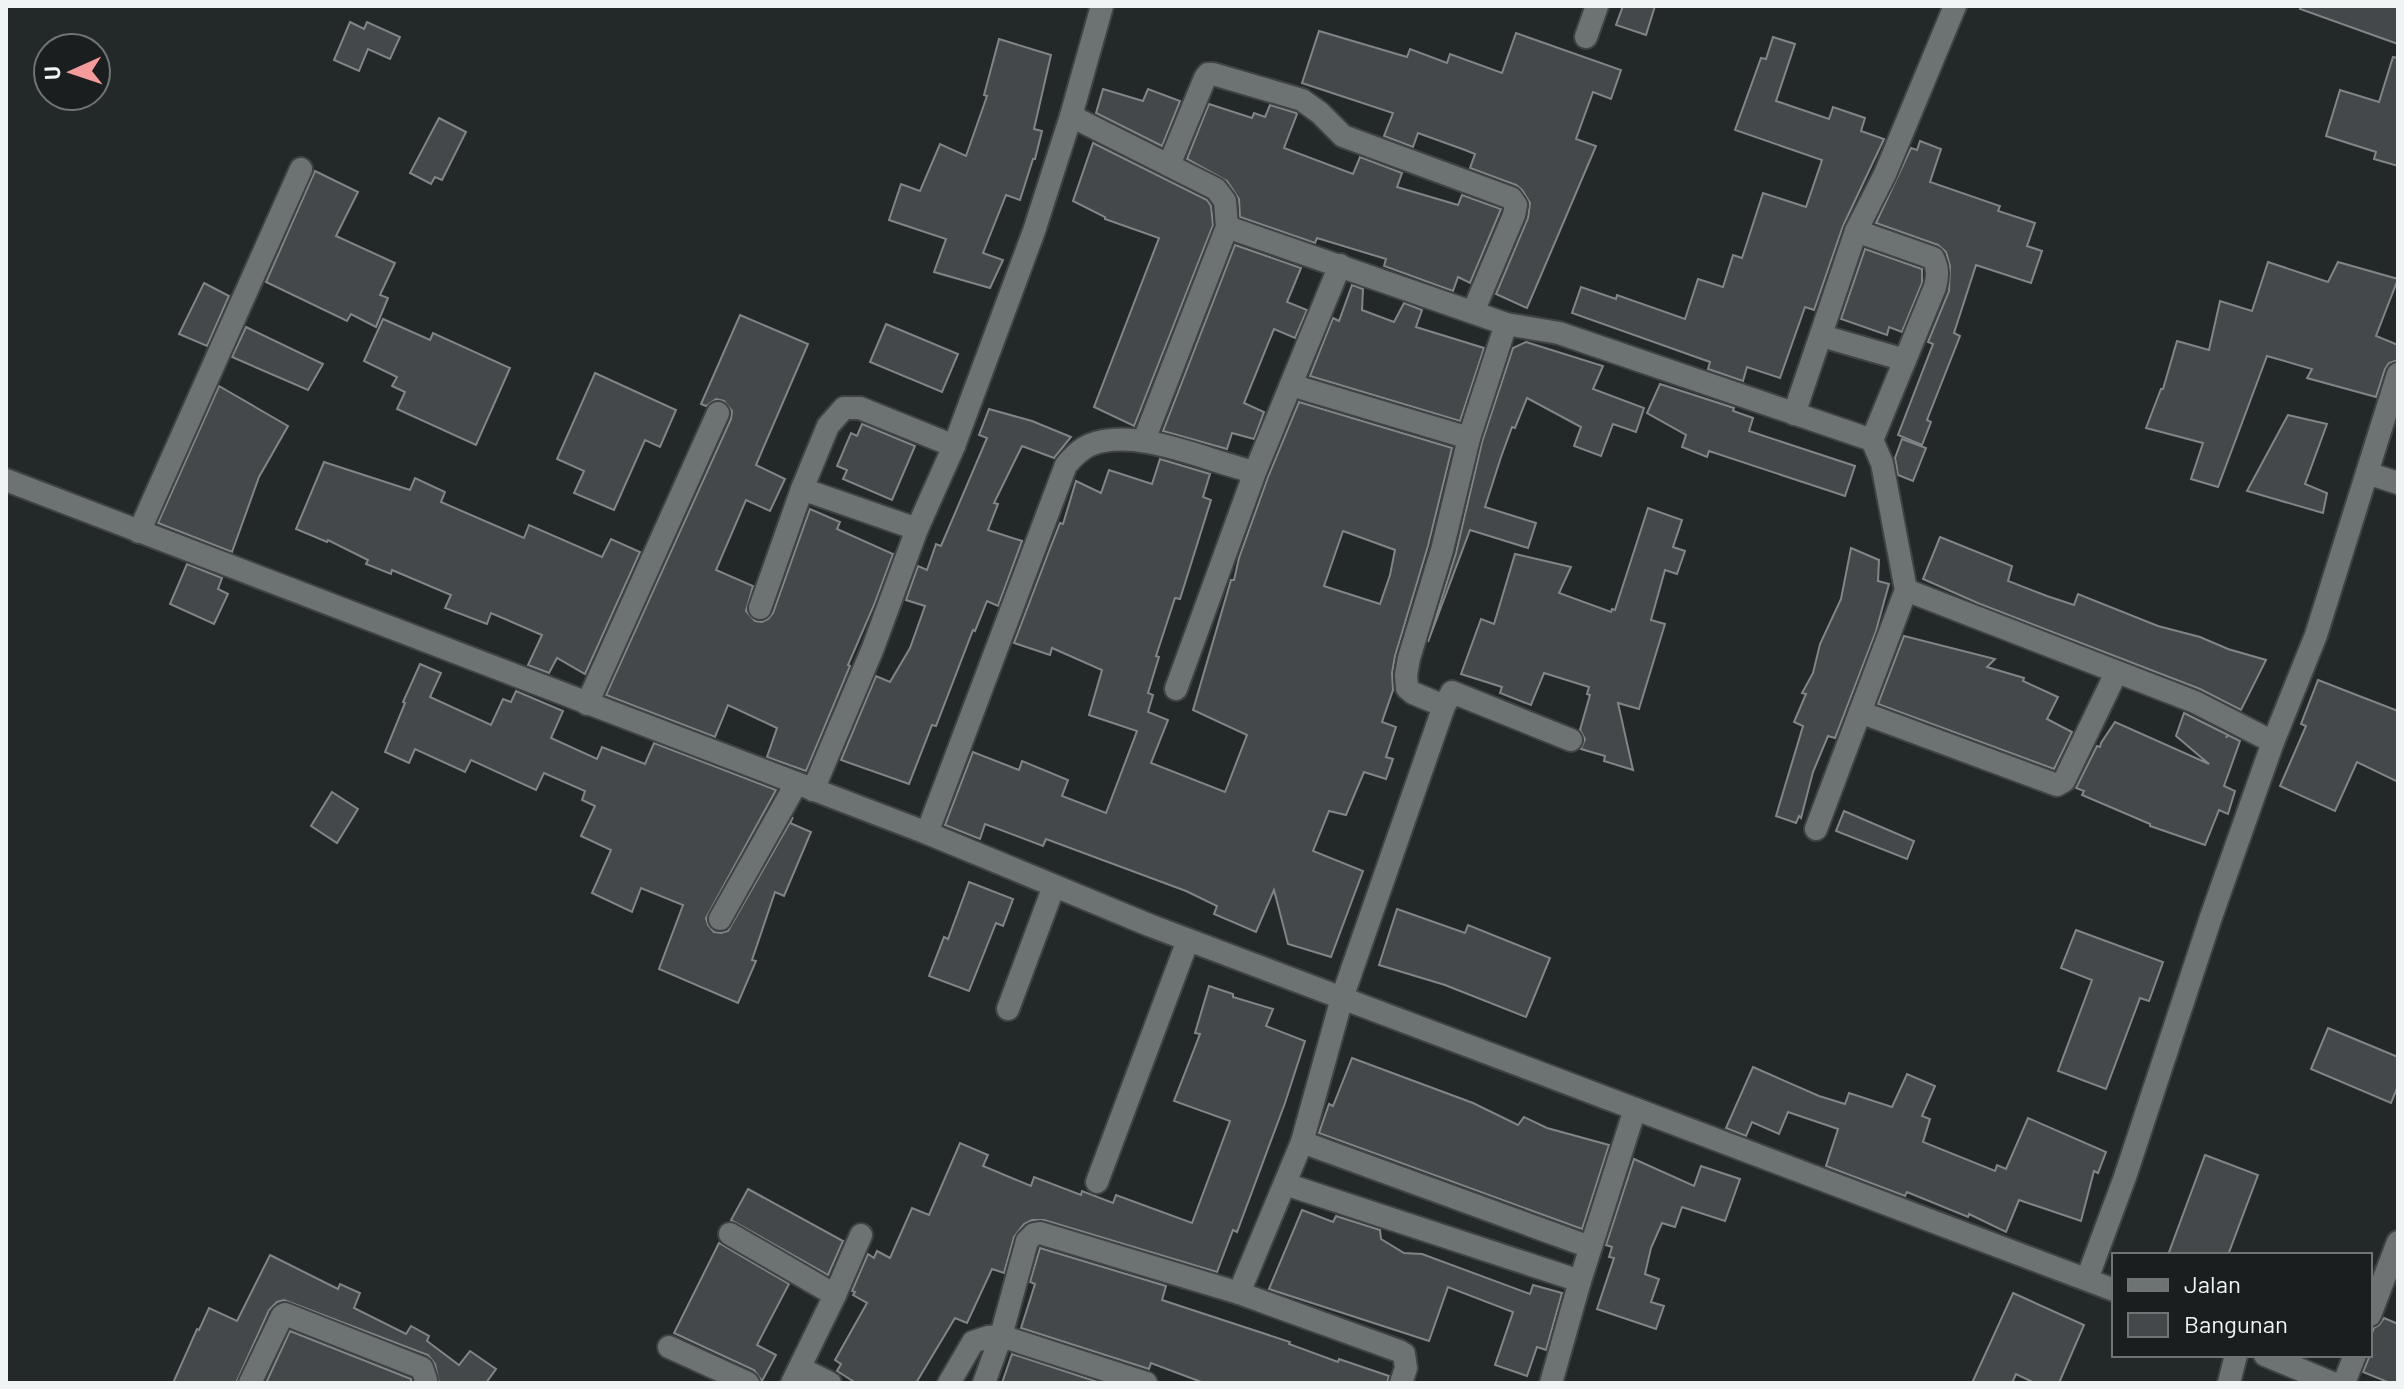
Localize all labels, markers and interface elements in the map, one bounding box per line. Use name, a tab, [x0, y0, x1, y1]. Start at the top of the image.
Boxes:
north arrow	[32, 32, 112, 112]
text: U	[38, 66, 64, 81]
legend	[2112, 1253, 2372, 1357]
text: Jalan	[2184, 1269, 2241, 1298]
text: Bangunan	[2184, 1309, 2288, 1338]

